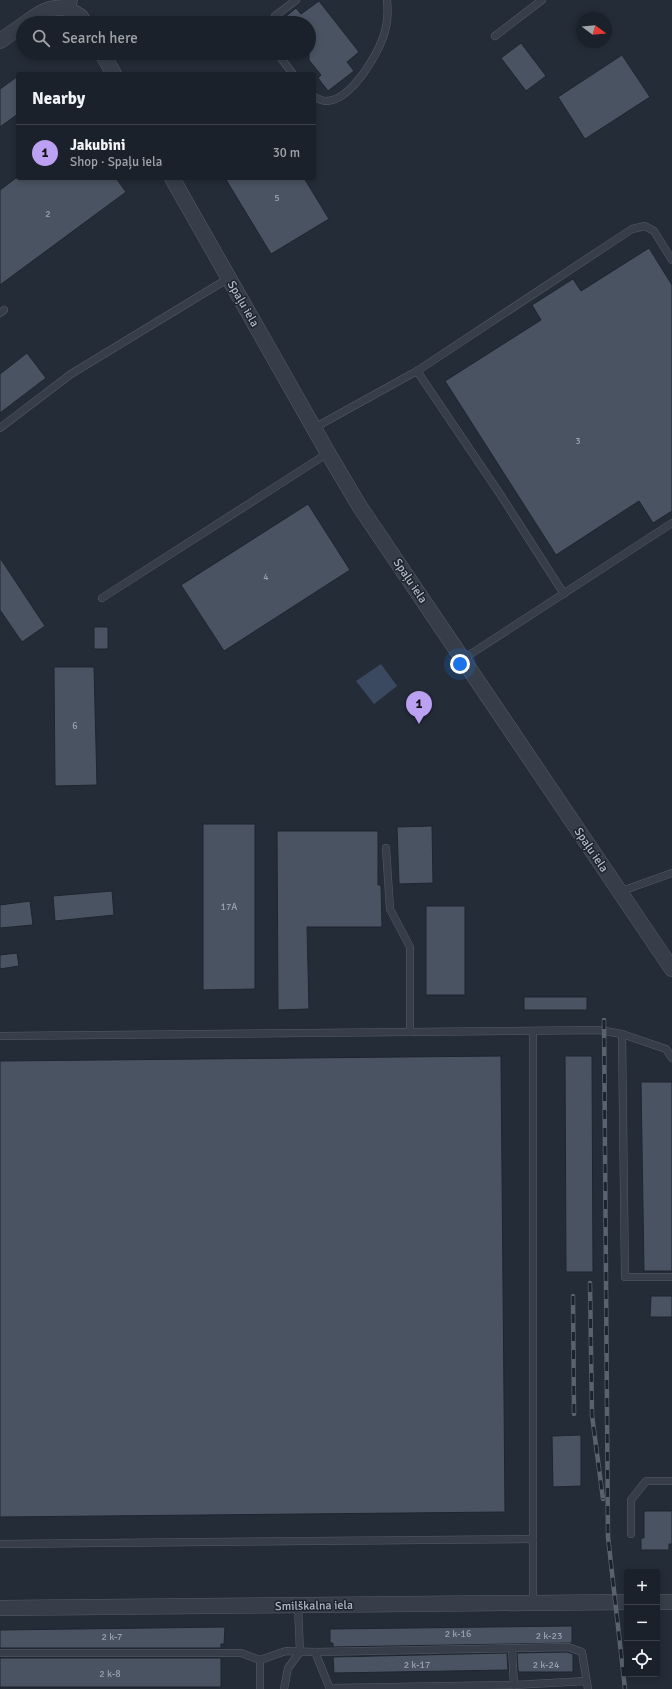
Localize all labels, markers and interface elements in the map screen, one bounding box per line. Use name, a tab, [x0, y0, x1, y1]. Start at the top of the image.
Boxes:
north arrow	[576, 12, 612, 48]
search box	[16, 16, 316, 60]
icon: search	[30, 27, 52, 49]
text: Search here	[62, 29, 138, 47]
text: Nearby	[32, 88, 85, 109]
text: Jakubini	[70, 136, 125, 154]
text: 1	[41, 145, 49, 161]
text: 30 m	[273, 145, 300, 161]
text: Shop · Spaļu iela	[70, 154, 162, 170]
house number: 5	[274, 192, 280, 204]
house number: 2	[45, 208, 51, 220]
street label: Spaļu iela	[224, 278, 262, 330]
house number: 3	[575, 435, 581, 447]
street label: Spaļu iela	[390, 556, 430, 606]
house number: 4	[263, 571, 269, 583]
your location	[450, 654, 470, 674]
pin: 1	[406, 691, 432, 724]
house number: 6	[72, 720, 78, 732]
street label: Spaļu iela	[571, 825, 611, 875]
house number: 17A	[221, 901, 237, 913]
map controls	[624, 1569, 660, 1677]
button: +	[624, 1569, 660, 1605]
street label: Smilškalna iela	[275, 1598, 353, 1614]
button: −	[624, 1605, 660, 1641]
house number: 2 k-16	[445, 1628, 471, 1640]
house number: 2 k-23	[536, 1630, 562, 1642]
house number: 2 k-7	[102, 1631, 122, 1643]
button: locate	[624, 1641, 660, 1677]
house number: 2 k-17	[404, 1659, 430, 1671]
house number: 2 k-24	[533, 1659, 560, 1671]
house number: 2 k-8	[99, 1668, 121, 1680]

